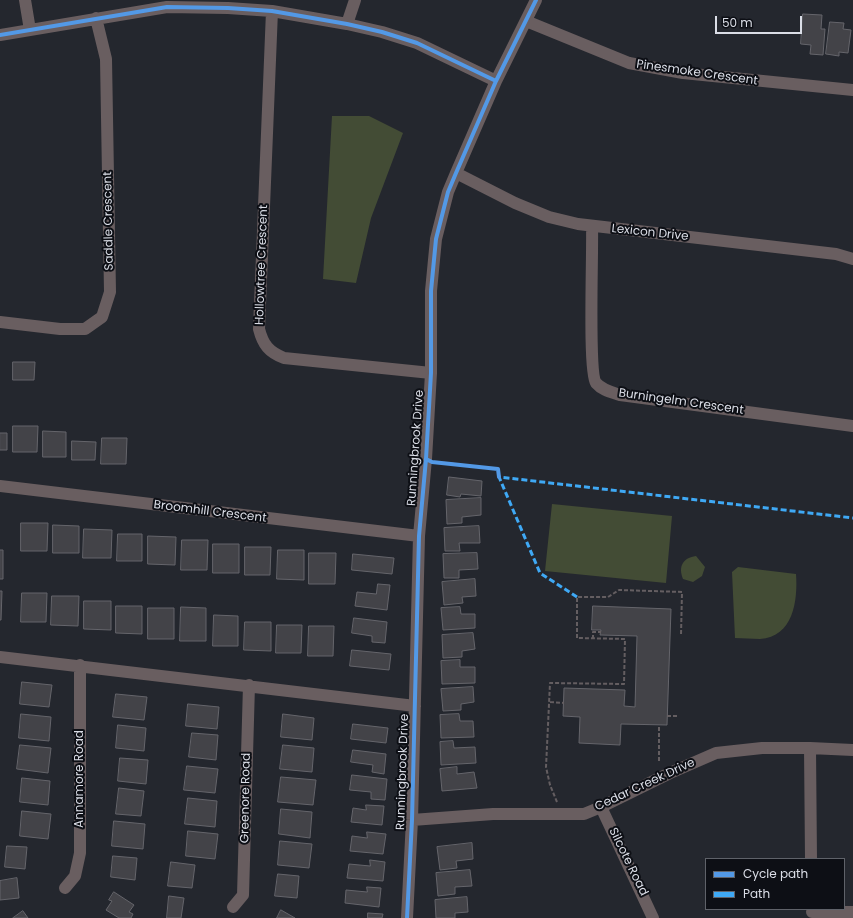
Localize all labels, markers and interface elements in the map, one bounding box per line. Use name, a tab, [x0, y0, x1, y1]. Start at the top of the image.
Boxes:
scale bar	[717, 8, 804, 34]
text: 50 m	[722, 14, 753, 31]
street label: Pinesmoke Crescent	[635, 57, 759, 89]
street label: Saddle Crescent	[101, 171, 117, 271]
street label: Hollowtree Crescent	[253, 205, 271, 325]
street label: Lexicon Drive	[611, 222, 689, 244]
street label: Burningelm Crescent	[618, 386, 744, 418]
street label: Runningbrook Drive	[405, 389, 427, 507]
street label: Broomhill Crescent	[153, 498, 267, 526]
street label: Runningbrook Drive	[394, 714, 412, 830]
street label: Annamore Road	[73, 730, 87, 828]
street label: Greenore Road	[238, 753, 254, 843]
street label: Cedar Creek Drive	[593, 756, 697, 814]
street label: Silcote Road	[605, 826, 651, 898]
legend	[705, 858, 845, 910]
text: Cycle path	[743, 865, 808, 882]
text: Path	[743, 885, 770, 902]

